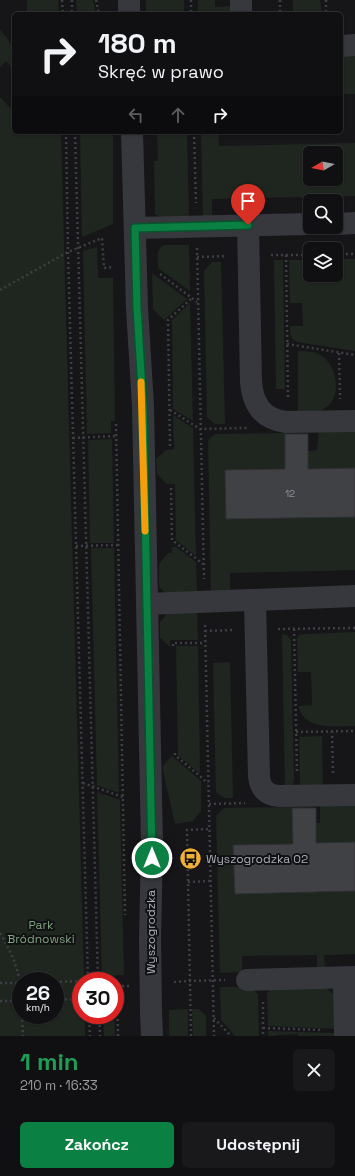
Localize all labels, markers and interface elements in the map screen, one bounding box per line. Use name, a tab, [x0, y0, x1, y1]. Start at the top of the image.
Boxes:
text: 180 m	[98, 25, 177, 61]
icon: right	[32, 28, 84, 80]
text: Skręć w prawo	[98, 60, 224, 83]
icon: left	[125, 104, 147, 126]
icon: ahead	[167, 104, 189, 126]
icon: right	[209, 104, 231, 126]
north arrow	[303, 146, 343, 186]
map controls	[303, 146, 343, 282]
pin	[231, 184, 265, 225]
icon: arrive	[237, 190, 259, 212]
button: search	[303, 194, 343, 234]
button: layers	[303, 242, 343, 282]
house number: 12	[285, 487, 295, 500]
position arrow	[131, 837, 173, 879]
bus stop icon: Wyszogrodzka 02	[177, 846, 203, 872]
place label: Wyszogrodzka 02	[206, 851, 308, 867]
street label: Wyszogrodzka	[143, 890, 159, 974]
park label: Park Bródnowski	[7, 917, 75, 947]
speed limit sign: 30	[72, 972, 124, 1024]
text: 26	[26, 980, 50, 1006]
text: km/h	[26, 1001, 50, 1014]
text: 1 min	[20, 1046, 79, 1077]
button: close	[293, 1049, 335, 1091]
text: 210 m · 16:33	[20, 1077, 98, 1094]
button: Zakończ	[20, 1122, 174, 1168]
button: Udostępnij	[182, 1122, 335, 1168]

